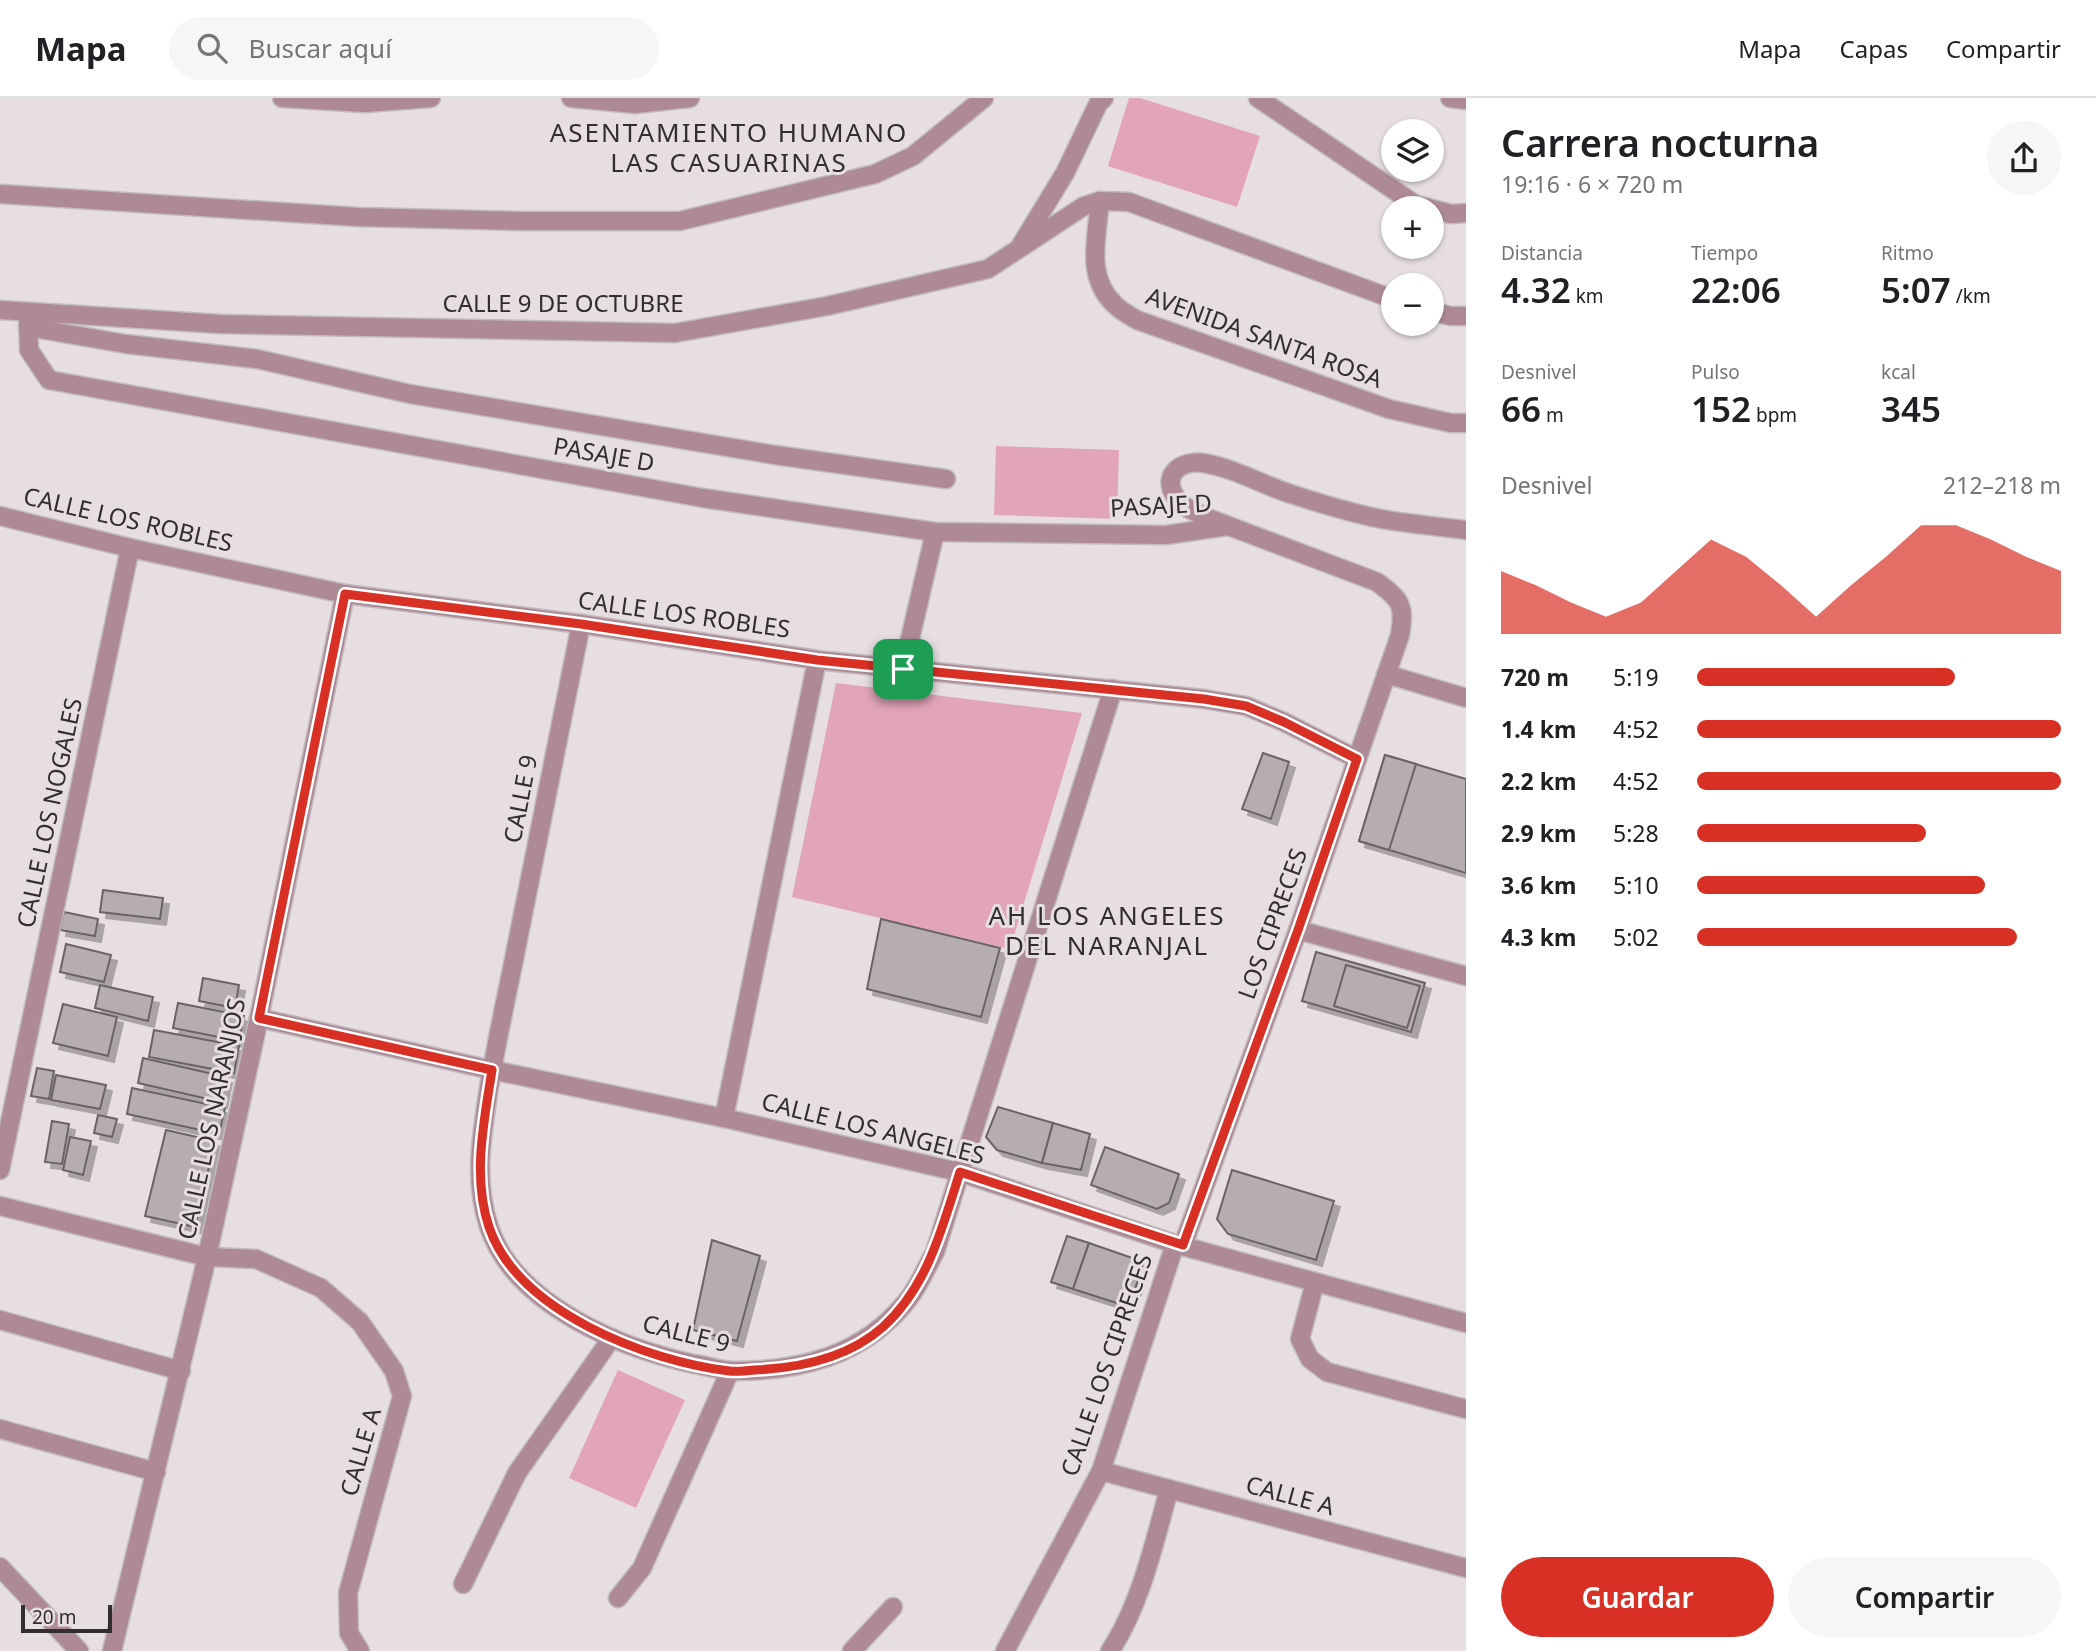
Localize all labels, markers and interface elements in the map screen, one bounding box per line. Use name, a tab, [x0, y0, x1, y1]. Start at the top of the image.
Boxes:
search box	[169, 17, 659, 80]
text: Mapa	[35, 26, 127, 71]
icon: search	[193, 29, 231, 67]
text: Buscar aquí	[249, 30, 392, 66]
text: Mapa	[1738, 32, 1802, 65]
text: Capas	[1840, 32, 1908, 65]
text: Compartir	[1946, 32, 2061, 65]
district label: ASENTAMIENTO HUMANO LAS CASUARINAS	[550, 114, 908, 180]
text: Carrera nocturna	[1501, 116, 1819, 168]
map controls	[1381, 119, 1444, 336]
button: layers	[1381, 119, 1444, 182]
button: share	[1987, 121, 2061, 195]
text: 19:16 · 6 × 720 m	[1501, 168, 1683, 200]
button: +	[1381, 196, 1444, 259]
text: Distancia	[1501, 240, 1583, 266]
text: Tiempo	[1691, 240, 1758, 266]
text: Ritmo	[1881, 240, 1934, 266]
text: 4.32	[1501, 266, 1571, 313]
text: 22:06	[1691, 266, 1781, 313]
text: 5:07	[1881, 266, 1951, 313]
button: −	[1381, 273, 1444, 336]
street label: AVENIDA SANTA ROSA	[1142, 278, 1388, 395]
text: km	[1571, 283, 1604, 309]
text: /km	[1951, 283, 1991, 309]
street label: CALLE 9 DE OCTUBRE	[443, 286, 683, 319]
text: Desnivel	[1501, 359, 1577, 385]
text: Pulso	[1691, 359, 1740, 385]
text: kcal	[1881, 359, 1916, 385]
text: 66	[1501, 385, 1541, 432]
text: 152	[1691, 385, 1751, 432]
text: 345	[1881, 385, 1941, 432]
text: m	[1541, 402, 1564, 428]
text: bpm	[1751, 402, 1797, 428]
street label: PASAJE D	[551, 428, 657, 479]
text: Desnivel	[1501, 469, 1593, 501]
text: 212–218 m	[1943, 469, 2061, 501]
street label: CALLE LOS ROBLES	[20, 478, 236, 559]
street label: PASAJE D	[1109, 485, 1213, 524]
street label: CALLE LOS ROBLES	[576, 582, 792, 645]
pin	[873, 639, 933, 699]
icon: arrive	[884, 650, 922, 688]
text: 720 m	[1501, 661, 1569, 693]
text: 5:19	[1613, 661, 1659, 693]
street label: CALLE LOS NOGALES	[8, 695, 89, 931]
text: 1.4 km	[1501, 713, 1576, 745]
text: 4:52	[1613, 713, 1659, 745]
street label: CALLE 9	[495, 752, 544, 846]
text: 2.2 km	[1501, 765, 1576, 797]
text: 4:52	[1613, 765, 1659, 797]
text: 2.9 km	[1501, 817, 1576, 849]
text: 5:28	[1613, 817, 1659, 849]
street label: LOS CIPRECES	[1229, 844, 1314, 1003]
text: 3.6 km	[1501, 869, 1576, 901]
text: 5:10	[1613, 869, 1659, 901]
district label: AH LOS ANGELES DEL NARANJAL	[988, 897, 1226, 963]
text: 4.3 km	[1501, 921, 1576, 953]
text: 5:02	[1613, 921, 1659, 953]
street label: CALLE LOS NARANJOS	[169, 995, 252, 1242]
street label: CALLE LOS ANGELES	[758, 1084, 988, 1171]
street label: CALLE LOS CIPRECES	[1052, 1249, 1159, 1480]
street label: CALLE 9	[639, 1306, 734, 1359]
street label: CALLE A	[331, 1403, 388, 1500]
street label: CALLE A	[1242, 1467, 1339, 1522]
button: Guardar	[1501, 1557, 1774, 1637]
button: Compartir	[1788, 1557, 2061, 1637]
scale bar	[21, 1602, 112, 1634]
text: 20 m	[32, 1604, 76, 1630]

